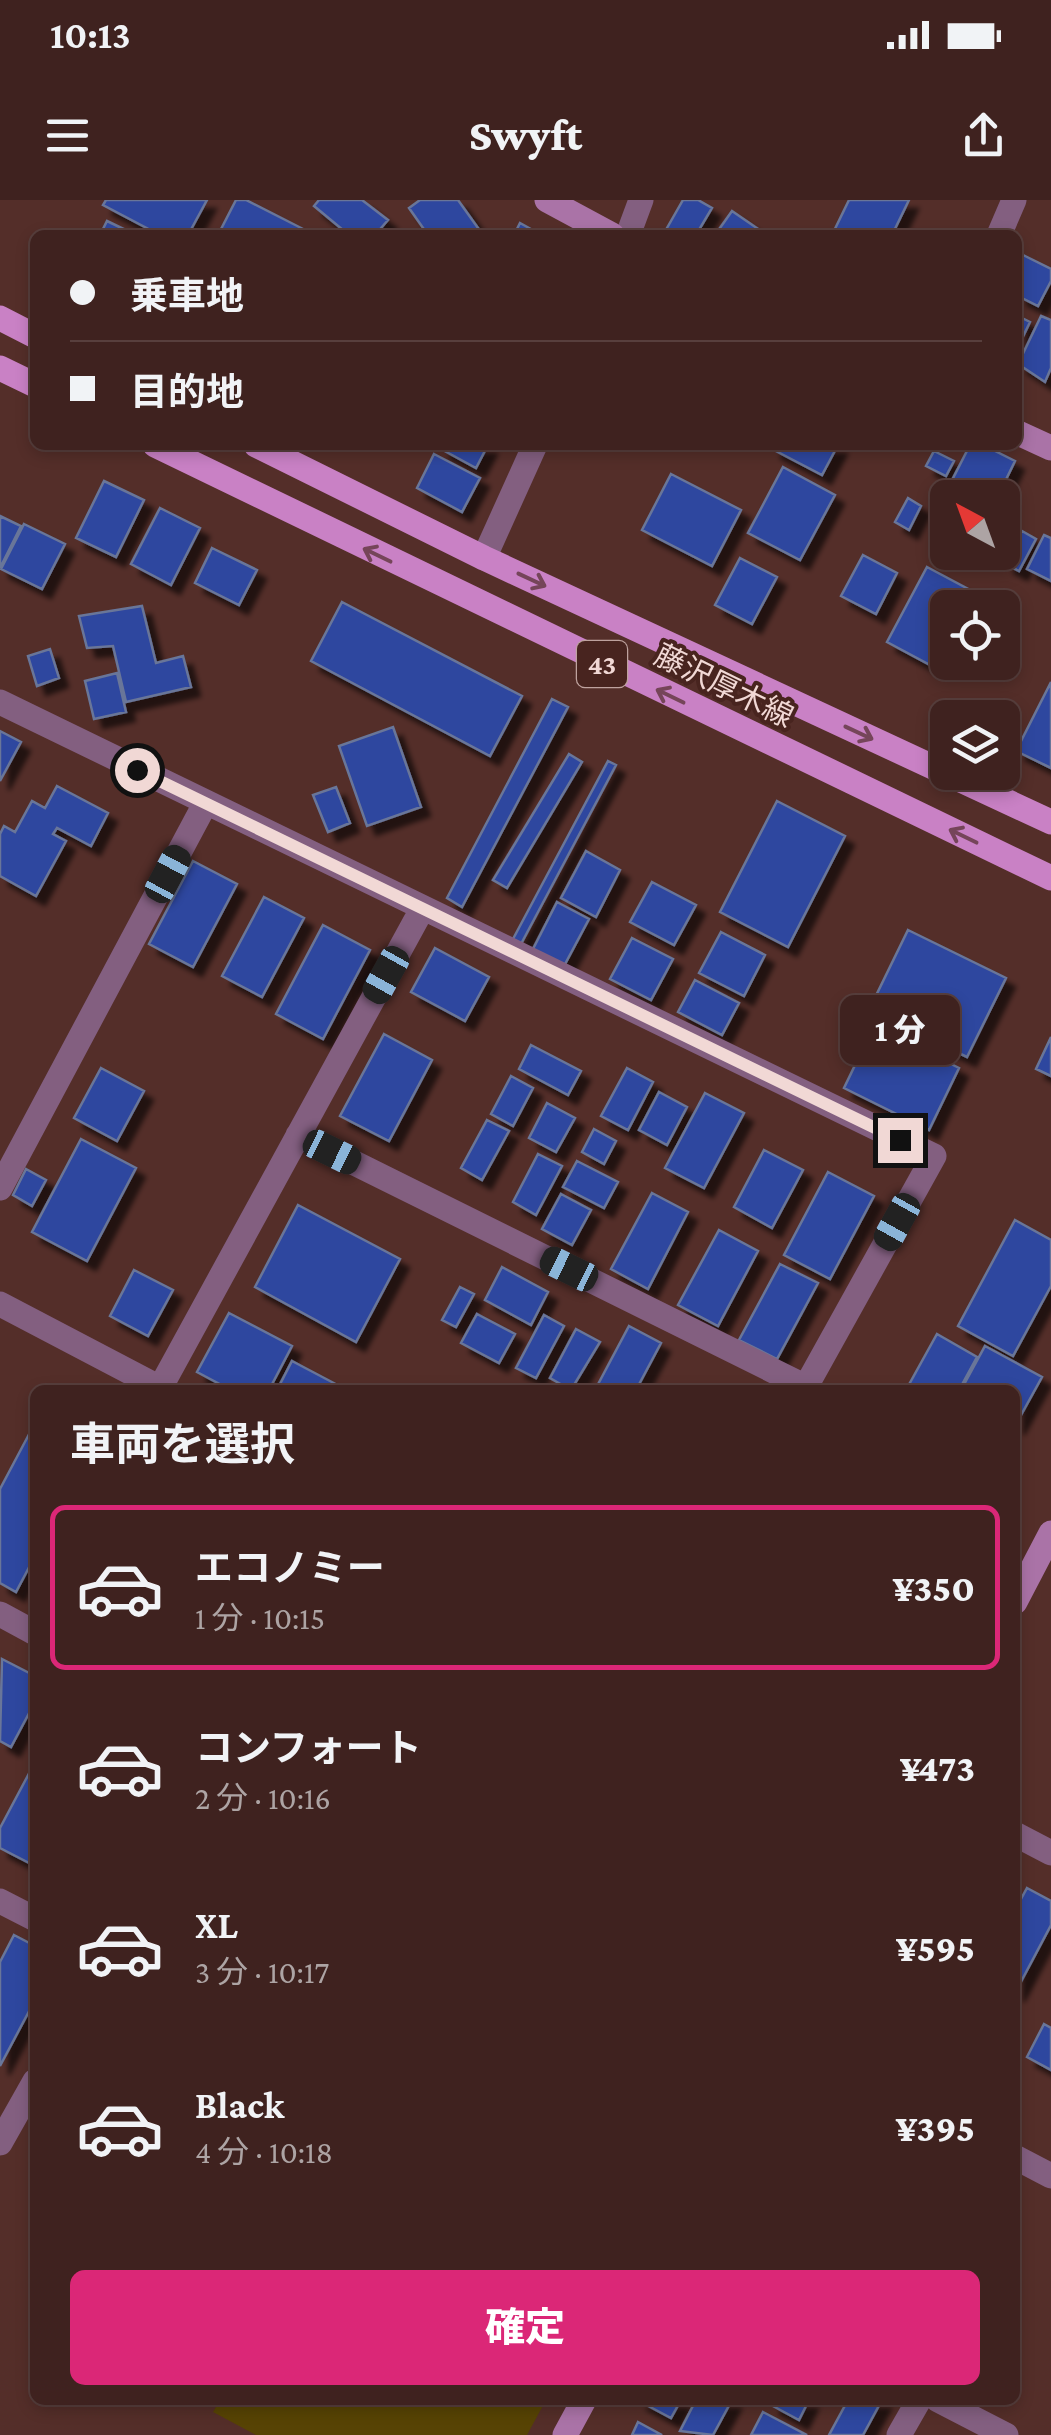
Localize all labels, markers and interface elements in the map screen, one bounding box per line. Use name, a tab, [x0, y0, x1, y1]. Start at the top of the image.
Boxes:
text: 10:13	[50, 14, 131, 56]
icon: menu	[40, 108, 95, 163]
icon: share	[956, 108, 1011, 163]
text: Swyft	[469, 110, 582, 160]
text: 乗車地	[130, 275, 244, 317]
text: 目的地	[130, 371, 244, 413]
north arrow	[930, 480, 1020, 570]
map controls	[930, 480, 1020, 790]
one-way arrow	[363, 545, 392, 564]
one-way arrow	[517, 572, 547, 591]
button: locate	[930, 590, 1020, 680]
street label: 藤沢厚木線	[650, 638, 799, 733]
road number: 43	[577, 641, 627, 687]
one-way arrow	[656, 686, 685, 705]
button: layers	[930, 700, 1020, 790]
one-way arrow	[843, 724, 873, 743]
route start	[115, 748, 160, 793]
one-way arrow	[949, 826, 979, 845]
car	[141, 840, 195, 908]
car	[358, 941, 414, 1009]
callout: 1 分	[840, 995, 960, 1065]
text: 1 分	[875, 1012, 925, 1048]
route end	[878, 1118, 923, 1163]
car	[298, 1125, 366, 1179]
car	[869, 1188, 925, 1256]
car	[535, 1242, 603, 1296]
text: 車両を選択	[70, 1420, 295, 1470]
icon: car	[75, 1543, 165, 1633]
text: エコノミー	[195, 1547, 385, 1589]
text: ¥350	[892, 1567, 975, 1609]
text: 1 分 · 10:15	[195, 1600, 325, 1636]
icon: car	[75, 1723, 165, 1813]
text: コンフォート	[195, 1727, 422, 1769]
text: ¥473	[899, 1747, 975, 1789]
text: 2 分 · 10:16	[195, 1780, 331, 1816]
icon: car	[75, 1903, 165, 1993]
text: XL	[195, 1904, 238, 1946]
text: ¥595	[896, 1927, 975, 1969]
text: 3 分 · 10:17	[195, 1954, 329, 1990]
icon: car	[75, 2083, 165, 2173]
text: Black	[195, 2084, 284, 2126]
text: ¥395	[895, 2107, 975, 2149]
text: 4 分 · 10:18	[195, 2134, 333, 2170]
button: 確定	[70, 2270, 980, 2385]

